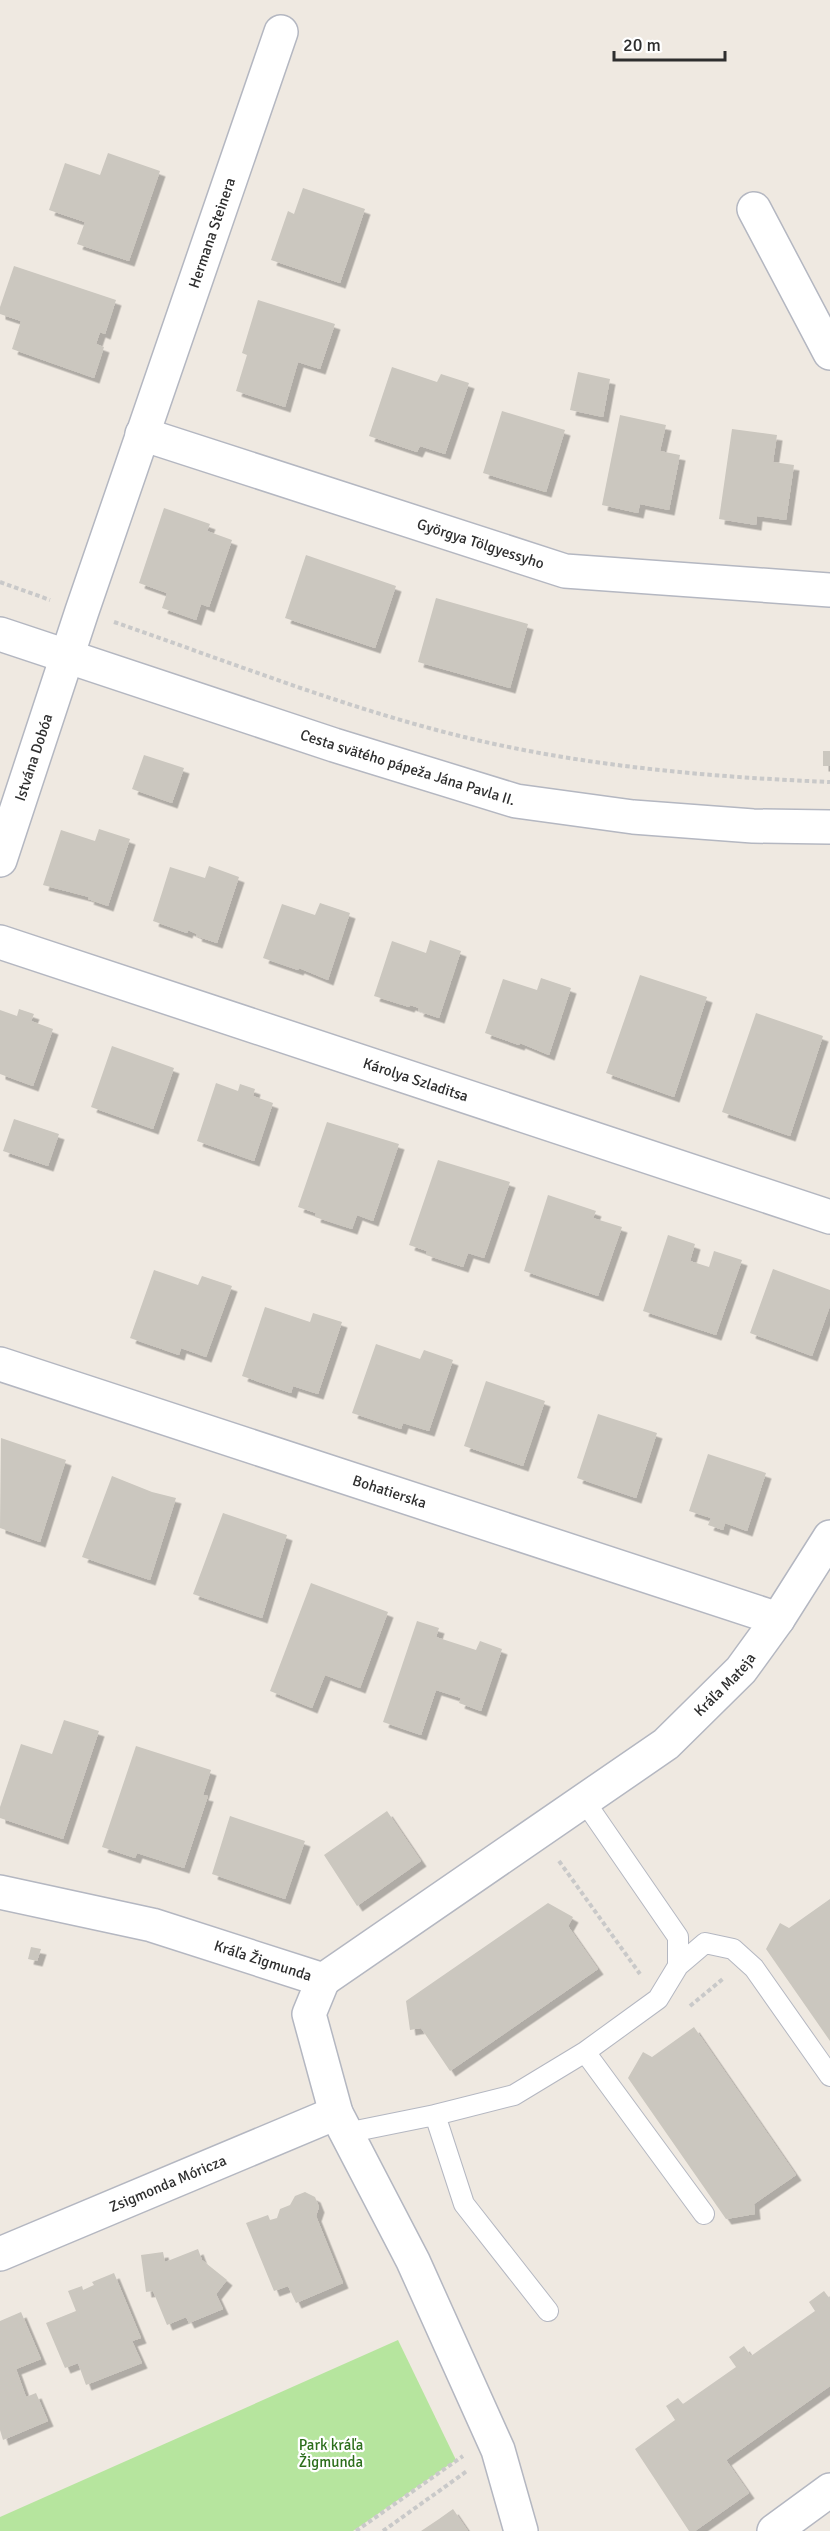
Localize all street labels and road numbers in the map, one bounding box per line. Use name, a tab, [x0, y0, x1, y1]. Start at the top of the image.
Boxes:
street label: Hermana Steinera	[185, 175, 239, 290]
street label: Györgya Tölgyessyho	[415, 515, 547, 573]
street label: Istvána Dobóa	[11, 711, 57, 803]
street label: Cesta svätého pápeža Jána Pavla II.	[298, 725, 517, 809]
street label: Károlya Szladitsa	[361, 1054, 471, 1106]
street label: Bohatierska	[350, 1471, 429, 1512]
street label: Kráľa Mateja	[690, 1649, 759, 1720]
street label: Kráľa Žigmunda	[212, 1937, 314, 1985]
street label: Zsigmonda Móricza	[107, 2151, 229, 2216]

